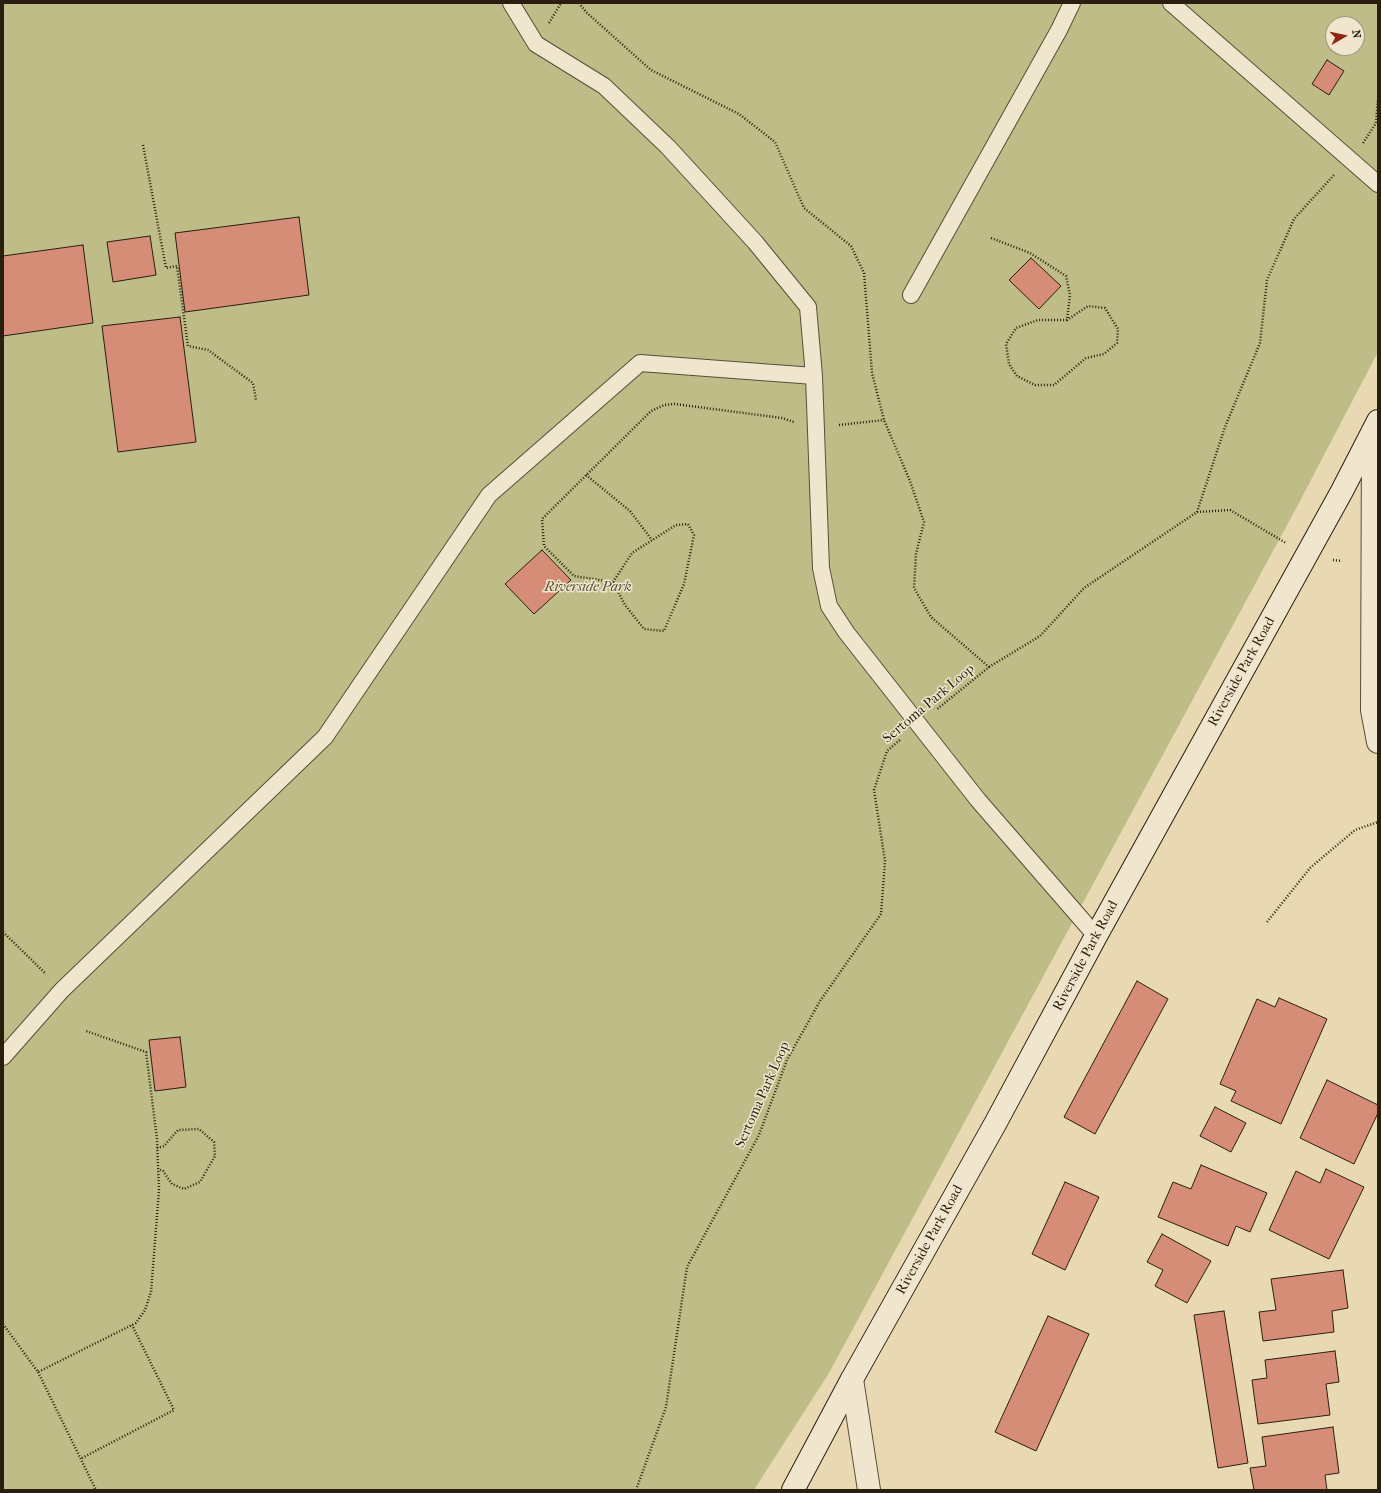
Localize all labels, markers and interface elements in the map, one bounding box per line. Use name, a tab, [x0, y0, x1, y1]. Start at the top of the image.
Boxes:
north arrow	[1325, 16, 1365, 56]
text: N	[1349, 29, 1363, 39]
park label: Riverside Park	[544, 580, 632, 596]
street label: Riverside Park Road	[1205, 614, 1279, 730]
street label: Sertoma Park Loop	[880, 661, 978, 747]
street label: Riverside Park Road	[1050, 898, 1122, 1014]
street label: Sertoma Park Loop	[732, 1039, 794, 1151]
street label: Riverside Park Road	[893, 1182, 967, 1298]

